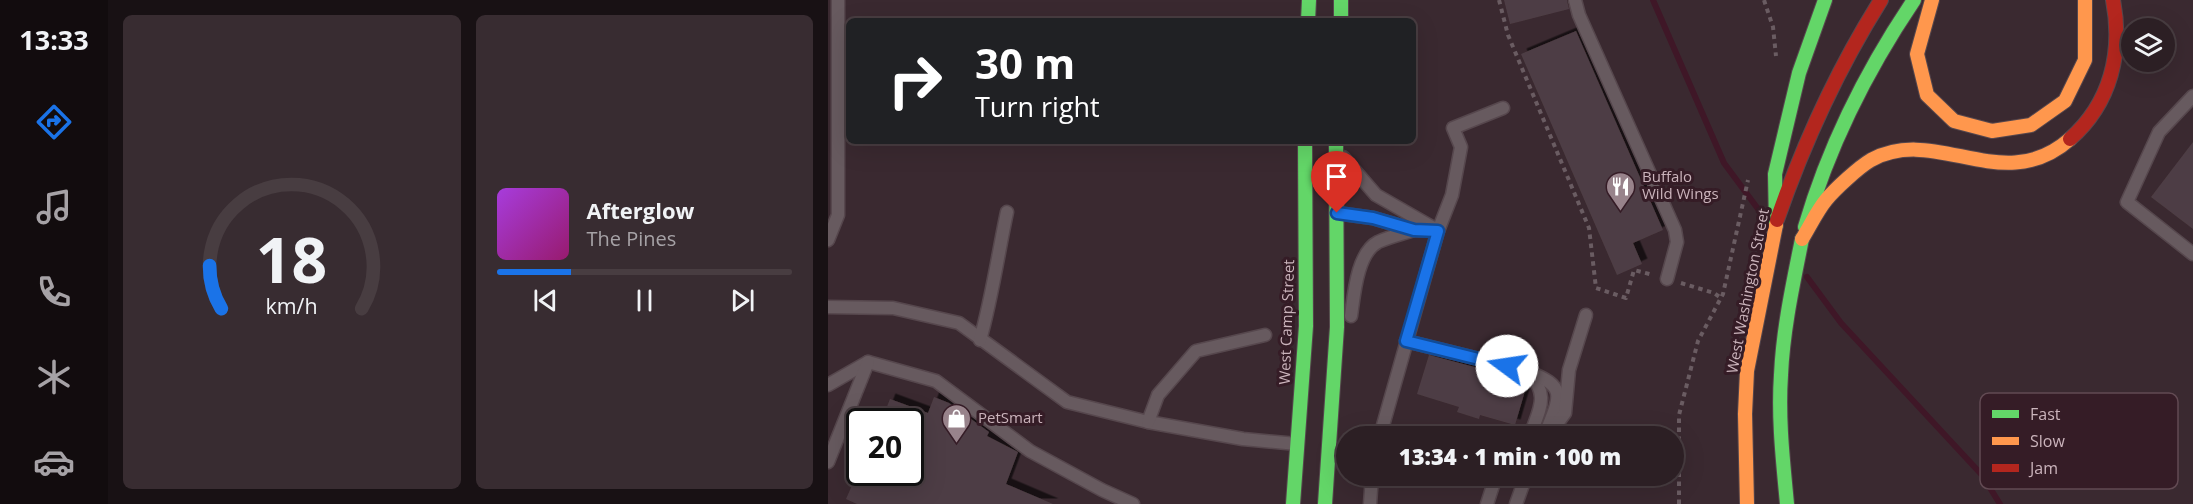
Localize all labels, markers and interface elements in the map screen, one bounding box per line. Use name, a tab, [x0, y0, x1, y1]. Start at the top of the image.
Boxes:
map controls	[2121, 18, 2175, 72]
button: layers	[2121, 18, 2175, 72]
text: 13:33	[19, 21, 89, 58]
text: 30 m	[975, 34, 1075, 91]
icon: right	[876, 42, 954, 120]
text: Turn right	[975, 88, 1100, 125]
icon: directions	[33, 101, 75, 143]
pin	[1311, 151, 1362, 213]
icon: arrive	[1320, 160, 1353, 193]
place label: Buffalo Wild Wings	[1642, 166, 1719, 203]
restaurant icon: Buffalo Wild Wings	[1605, 170, 1637, 212]
icon: music	[33, 186, 75, 228]
text: Afterglow	[587, 195, 694, 225]
street label: West Washington Street	[1721, 207, 1773, 375]
text: 18	[256, 216, 327, 301]
text: The Pines	[587, 225, 676, 252]
street label: West Camp Street	[1274, 259, 1298, 385]
icon: phone	[33, 271, 75, 313]
icon: previous	[529, 284, 562, 317]
icon: pause	[628, 284, 661, 317]
icon: next	[726, 284, 759, 317]
text: km/h	[266, 291, 318, 320]
position arrow	[1475, 334, 1539, 398]
icon: climate	[33, 356, 75, 398]
legend	[1980, 393, 2178, 489]
shop icon: PetSmart	[941, 402, 973, 444]
text: Fast	[2030, 403, 2061, 425]
place label: PetSmart	[978, 407, 1043, 427]
speed limit sign: 20	[846, 408, 924, 486]
text: Slow	[2030, 430, 2065, 452]
icon: car	[33, 441, 75, 483]
text: 13:34 · 1 min · 100 m	[1399, 441, 1621, 471]
text: Jam	[2028, 457, 2058, 479]

